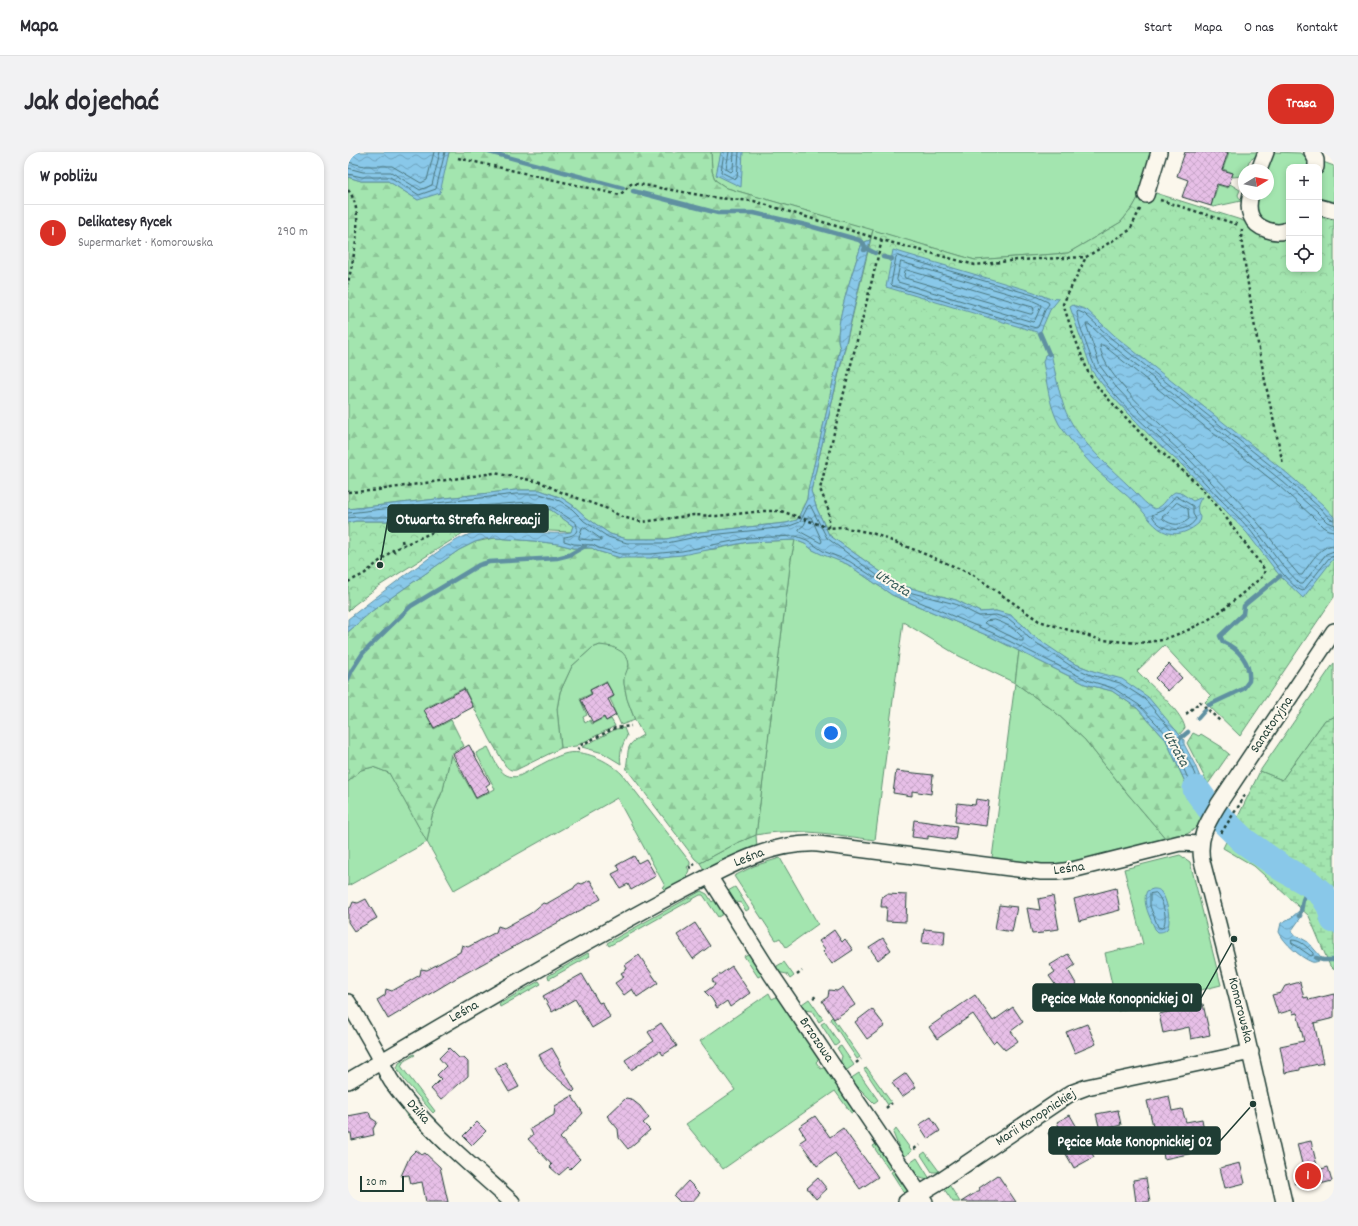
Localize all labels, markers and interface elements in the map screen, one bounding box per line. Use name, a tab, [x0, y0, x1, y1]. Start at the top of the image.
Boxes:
text: Mapa	[20, 14, 58, 41]
text: Start	[1144, 18, 1172, 38]
text: Mapa	[1194, 18, 1222, 38]
text: O nas	[1244, 18, 1274, 38]
text: Kontakt	[1296, 18, 1338, 38]
text: Jak dojechać	[24, 84, 159, 124]
button: Trasa	[1268, 84, 1334, 124]
north arrow	[1238, 164, 1274, 200]
map controls	[1286, 164, 1322, 272]
button: +	[1286, 164, 1322, 200]
text: W pobliżu	[40, 166, 97, 190]
button: −	[1286, 200, 1322, 236]
text: Delikatesy Rycek	[78, 212, 172, 234]
text: 1	[52, 223, 54, 242]
text: 290 m	[277, 223, 308, 242]
text: Supermarket · Komorowska	[78, 234, 213, 253]
button: locate	[1286, 236, 1322, 272]
callout: Otwarta Strefa Rekreacji	[388, 505, 548, 532]
text: Otwarta Strefa Rekreacji	[396, 510, 540, 532]
water label: Utrata	[870, 565, 915, 604]
street label: Sanatoryjna	[1246, 692, 1299, 757]
your location	[821, 723, 841, 743]
water label: Utrata	[1156, 727, 1194, 772]
street label: Leśna	[731, 843, 768, 873]
street label: Leśna	[1052, 857, 1086, 881]
street label: Komorowska	[1222, 975, 1258, 1045]
callout: Pęcice Małe Konopnickiej 01	[1033, 984, 1201, 1011]
text: Pęcice Małe Konopnickiej 01	[1041, 989, 1193, 1011]
street label: Leśna	[446, 995, 483, 1028]
street label: Brzozowa	[794, 1013, 839, 1067]
street label: Marii Konopnickiej	[992, 1084, 1080, 1152]
street label: Dzika	[401, 1095, 435, 1129]
callout: Pęcice Małe Konopnickiej 02	[1049, 1127, 1220, 1154]
text: Pęcice Małe Konopnickiej 02	[1057, 1132, 1213, 1154]
pin: 1	[1295, 1161, 1321, 1191]
scale bar	[360, 1174, 404, 1193]
text: 20 m	[366, 1175, 387, 1191]

